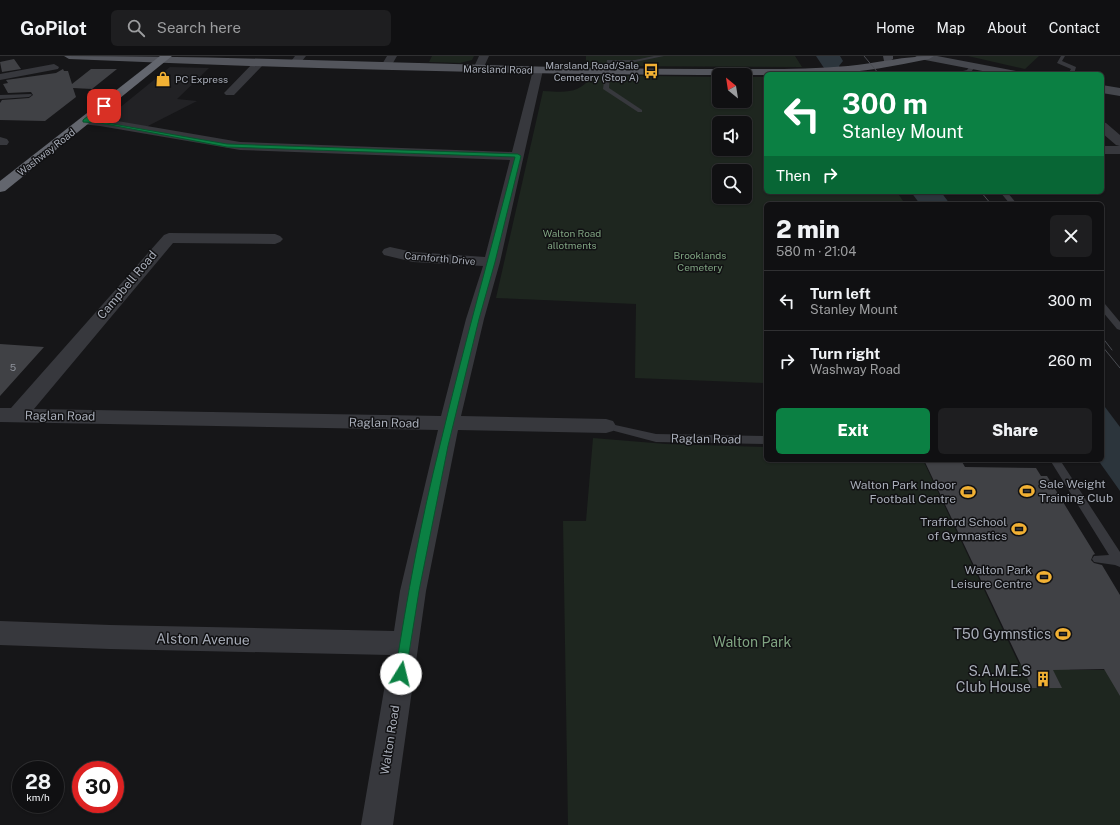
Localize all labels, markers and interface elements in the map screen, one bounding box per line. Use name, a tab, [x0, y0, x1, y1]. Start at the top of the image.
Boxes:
search box	[111, 10, 391, 46]
text: GoPilot	[20, 17, 87, 39]
icon: search	[125, 17, 147, 39]
text: Search here	[157, 19, 241, 36]
text: Home	[876, 20, 915, 36]
text: Map	[937, 20, 965, 36]
text: About	[987, 20, 1027, 36]
text: Contact	[1049, 20, 1100, 36]
place label: Marsland Road/Sale Cemetery (Stop A)	[545, 59, 639, 83]
street label: Marsland Road	[463, 62, 533, 76]
bus stop icon: Marsland Road/Sale Cemetery (Stop A)	[642, 62, 660, 80]
north arrow	[712, 68, 752, 108]
map controls	[712, 68, 752, 204]
shop icon: PC Express	[154, 70, 172, 88]
place label: PC Express	[175, 73, 228, 85]
text: 300 m	[842, 87, 928, 120]
icon: left	[776, 88, 828, 140]
pin	[87, 89, 121, 123]
icon: arrive	[93, 95, 115, 117]
button: sound	[712, 116, 752, 156]
text: Stanley Mount	[842, 121, 964, 142]
street label: Washway Road	[15, 126, 77, 178]
button: search	[712, 164, 752, 204]
icon: right	[819, 164, 841, 186]
text: Then	[776, 167, 811, 184]
text: 2 min	[776, 215, 840, 243]
button: close	[1050, 215, 1092, 257]
park label: Walton Road allotments	[543, 227, 601, 251]
text: 580 m · 21:04	[776, 244, 856, 259]
street label: Campbell Road	[94, 248, 160, 322]
street label: Carnforth Drive	[404, 249, 476, 267]
park label: Brooklands Cemetery	[674, 249, 726, 273]
text: Turn left	[810, 285, 871, 302]
icon: left	[776, 290, 798, 312]
text: 300 m	[1048, 292, 1092, 309]
text: Stanley Mount	[810, 302, 898, 317]
text: Turn right	[810, 345, 880, 362]
icon: right	[776, 350, 798, 372]
text: 260 m	[1048, 352, 1092, 369]
house number: 5	[10, 361, 16, 373]
text: Washway Road	[810, 362, 901, 377]
street label: Raglan Road	[25, 408, 95, 424]
button: Exit	[776, 408, 930, 454]
button: Share	[938, 408, 1092, 454]
street label: Raglan Road	[349, 415, 419, 431]
street label: Raglan Road	[671, 431, 741, 447]
place label: Sale Weight Training Club	[1039, 477, 1113, 505]
place label: Walton Park Indoor Football Centre	[850, 478, 956, 506]
sports icon: Sale Weight Training Club	[1018, 482, 1036, 500]
sports icon: Walton Park Indoor Football Centre	[959, 483, 977, 501]
place label: Trafford School of Gymnastics	[920, 515, 1007, 543]
sports icon: Trafford School of Gymnastics	[1010, 520, 1028, 538]
place label: Walton Park Leisure Centre	[950, 563, 1032, 591]
sports icon: Walton Park Leisure Centre	[1035, 568, 1053, 586]
sports icon: T50 Gymnstics	[1054, 625, 1072, 643]
place label: T50 Gymnstics	[953, 626, 1051, 642]
street label: Alston Avenue	[156, 630, 250, 648]
park label: Walton Park	[713, 634, 791, 650]
position arrow	[380, 653, 422, 695]
place label: S.A.M.E.S Club House	[956, 663, 1031, 695]
building icon: S.A.M.E.S Club House	[1034, 670, 1052, 688]
street label: Walton Road	[378, 704, 402, 776]
speed limit sign: 30	[72, 761, 124, 813]
text: 28	[25, 770, 51, 794]
text: km/h	[26, 791, 50, 803]

